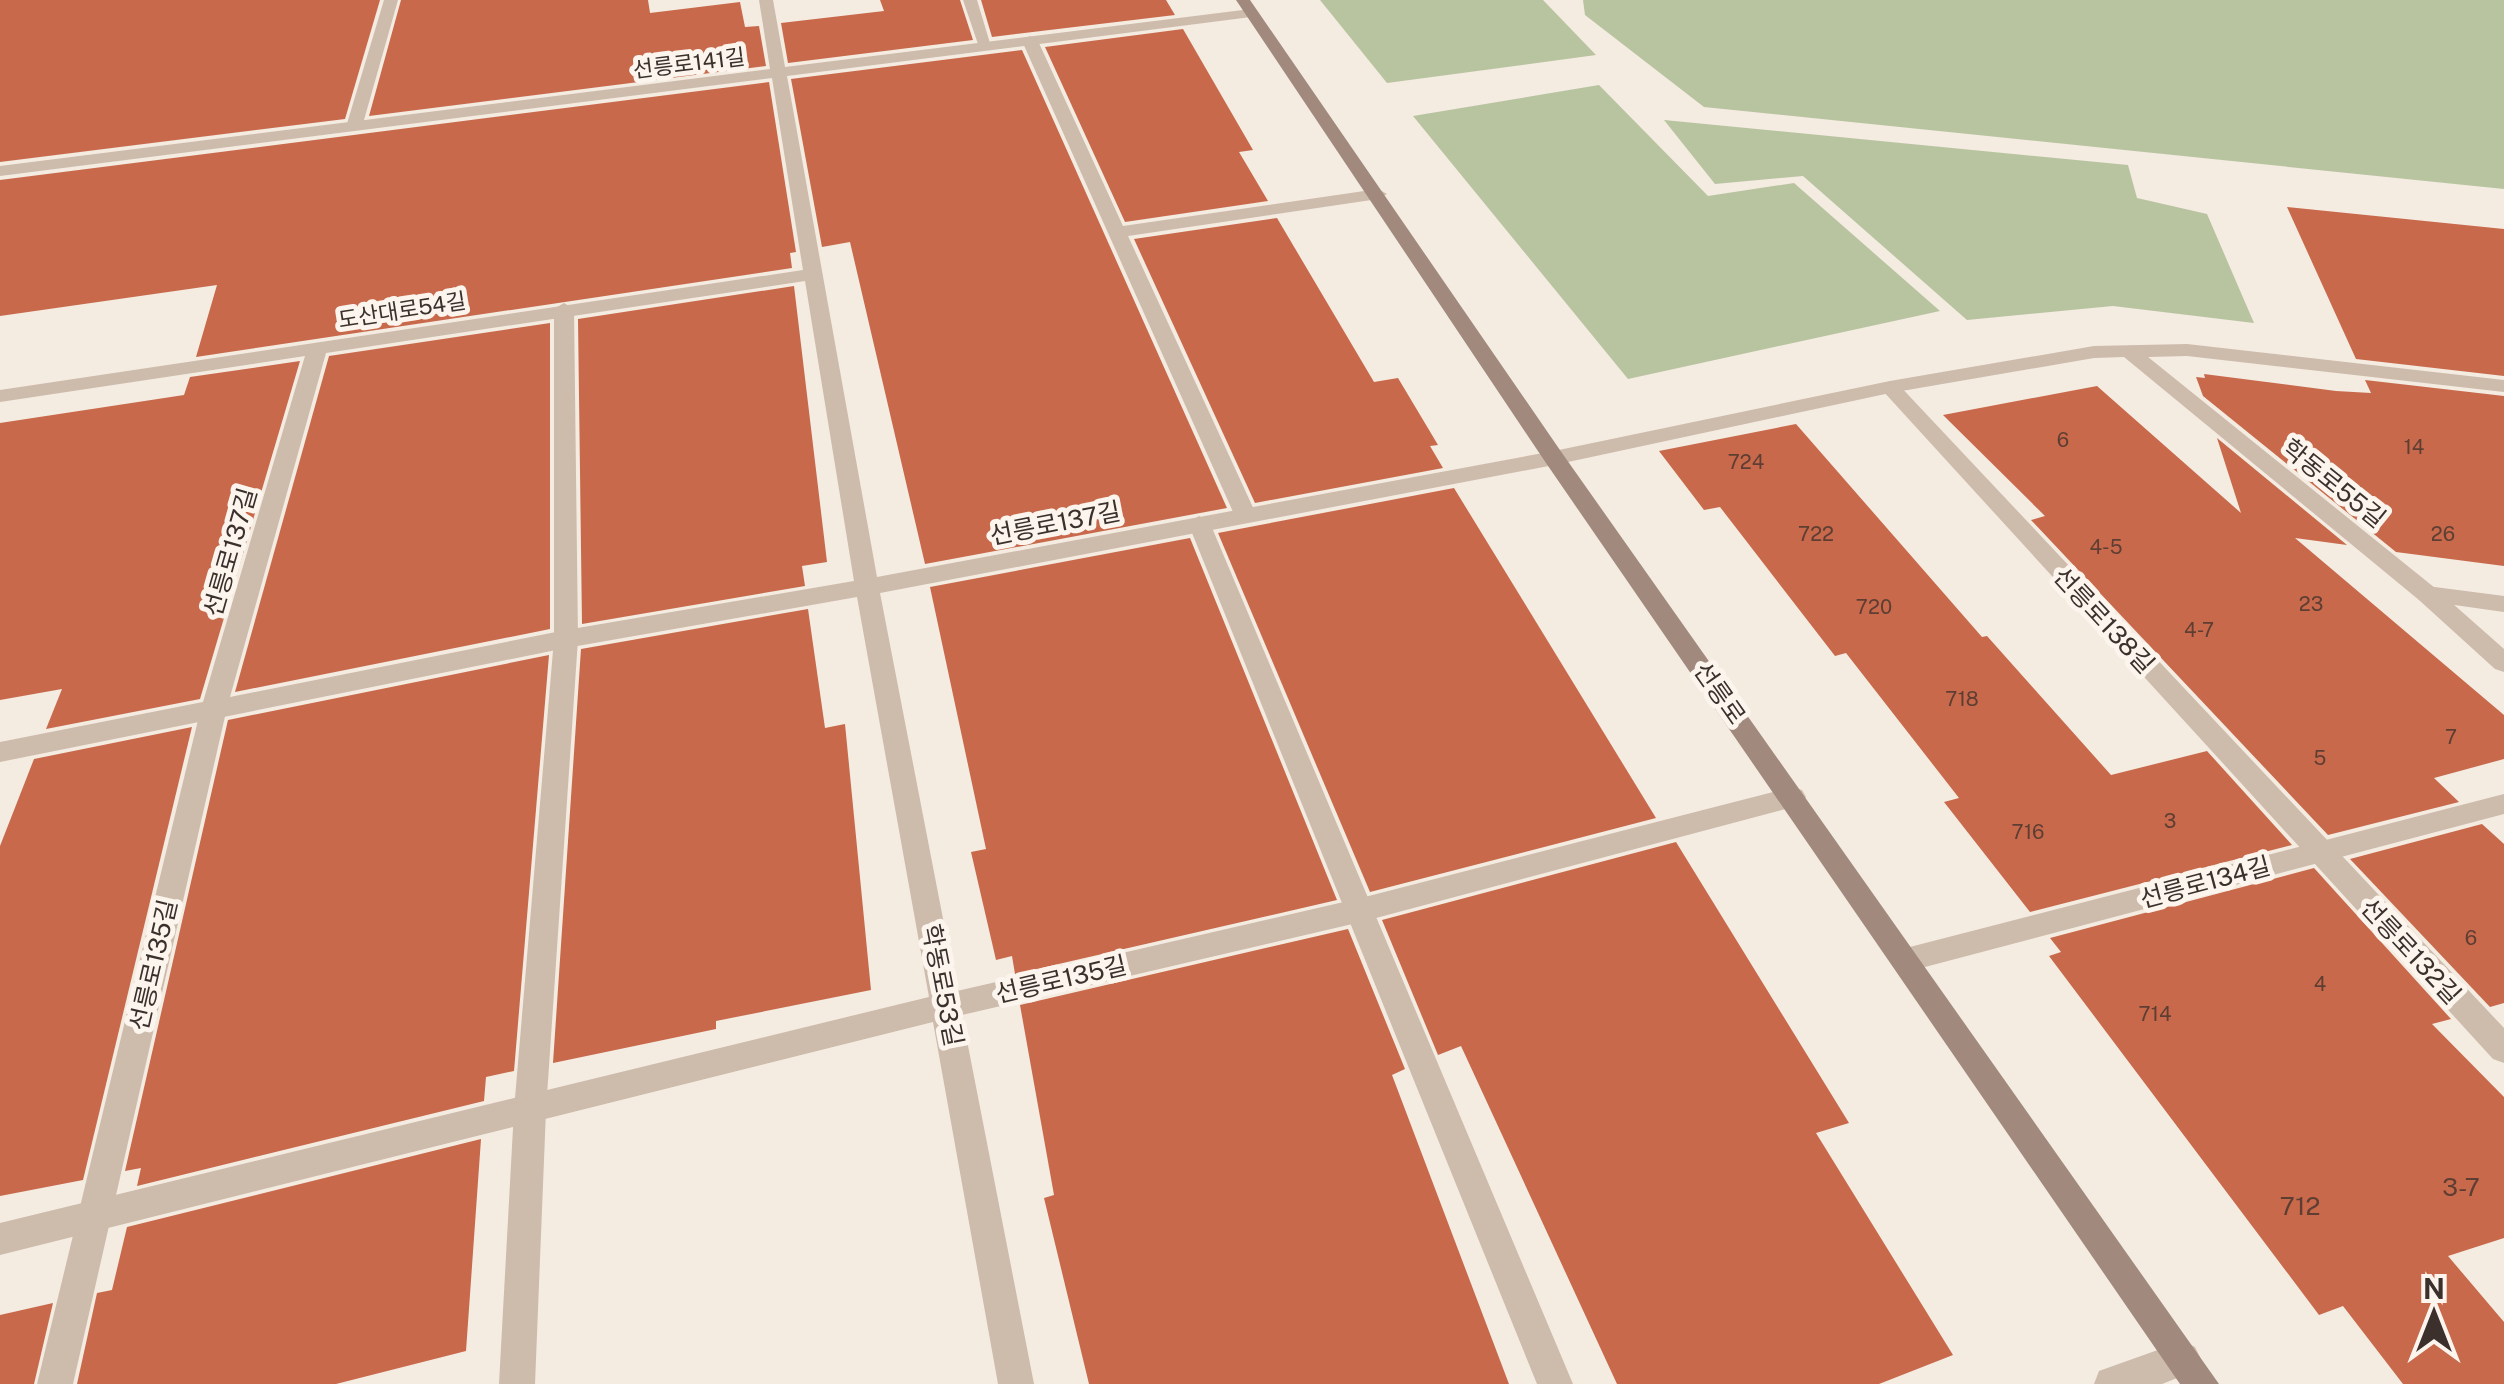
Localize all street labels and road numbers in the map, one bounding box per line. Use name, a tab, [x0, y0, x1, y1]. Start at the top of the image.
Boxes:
street label: 선릉로141길	[631, 43, 747, 83]
street label: 도산대로54길	[336, 287, 468, 333]
street label: 학동로55길	[2276, 432, 2392, 534]
street label: 선릉로137길	[197, 484, 263, 620]
street label: 선릉로137길	[987, 496, 1123, 550]
street label: 선릉로138길	[2047, 561, 2161, 679]
street label: 선릉로	[1688, 656, 1752, 730]
street label: 선릉로134길	[2137, 850, 2273, 914]
street label: 선릉로132길	[2355, 892, 2467, 1010]
street label: 선릉로135길	[123, 896, 183, 1034]
street label: 학동로53길	[916, 921, 970, 1049]
street label: 선릉로135길	[992, 949, 1130, 1009]

